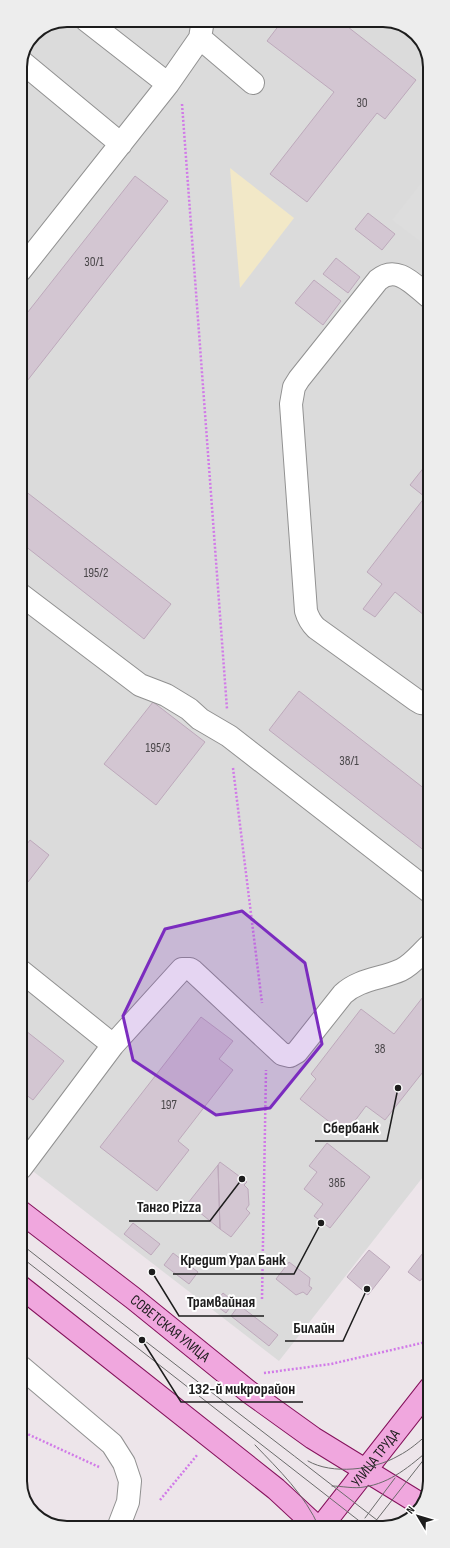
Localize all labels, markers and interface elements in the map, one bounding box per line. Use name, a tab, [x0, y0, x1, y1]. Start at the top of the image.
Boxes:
house number: 30	[356, 95, 368, 111]
house number: 30/1	[84, 254, 104, 270]
house number: 195/2	[84, 565, 108, 581]
house number: 195/3	[146, 740, 170, 756]
house number: 38/1	[339, 753, 359, 769]
house number: 38	[374, 1041, 386, 1057]
house number: 197	[161, 1097, 178, 1113]
callout: Сбербанк	[315, 1113, 387, 1141]
text: Сбербанк	[323, 1119, 379, 1138]
house number: 38Б	[329, 1175, 346, 1191]
callout: Танго Pizza	[129, 1193, 210, 1221]
text: Танго Pizza	[137, 1198, 201, 1217]
callout: Кредит Урал Банк	[173, 1246, 294, 1274]
text: Кредит Урал Банк	[180, 1251, 286, 1270]
callout: Трамвайная	[179, 1288, 264, 1316]
street label: СОВЕТСКАЯ УЛИЦА	[126, 1290, 214, 1366]
text: Трамвайная	[187, 1293, 255, 1312]
callout: Билайн	[285, 1313, 343, 1341]
text: Билайн	[293, 1319, 335, 1338]
callout: 132-й микрорайон	[181, 1374, 303, 1402]
text: 132-й микрорайон	[189, 1380, 295, 1399]
street label: УЛИЦА ТРУДА	[347, 1425, 404, 1490]
north arrow	[398, 1496, 438, 1536]
text: N	[404, 1504, 418, 1516]

